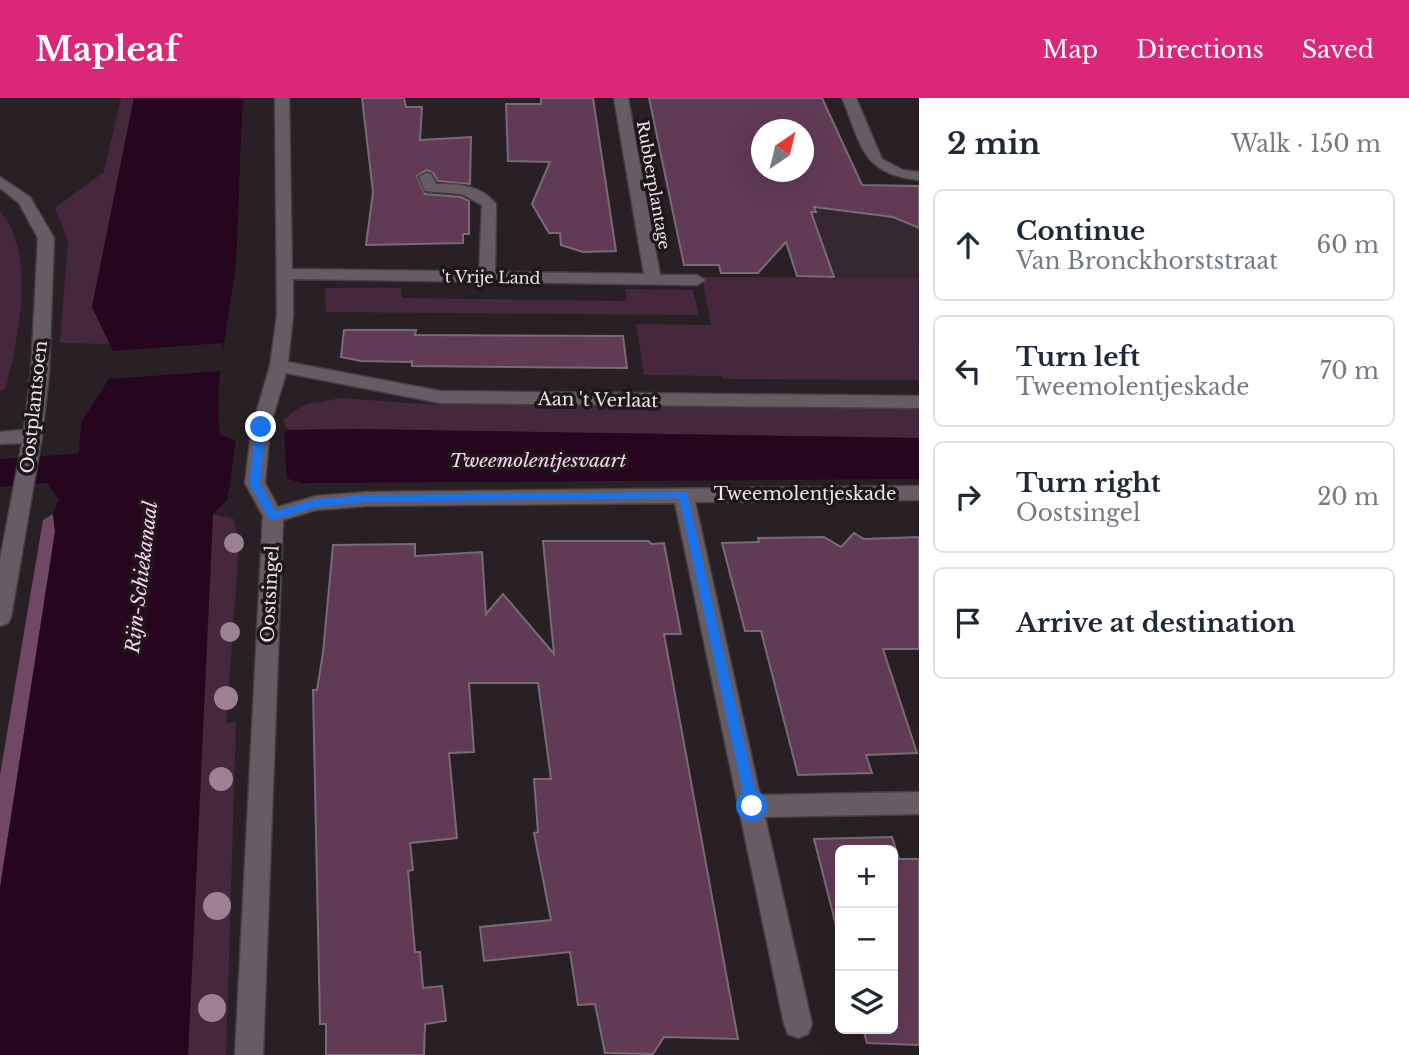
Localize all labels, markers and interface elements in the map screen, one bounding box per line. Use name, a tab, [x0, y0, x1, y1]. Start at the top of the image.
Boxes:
text: Mapleaf	[35, 29, 179, 70]
text: Map	[1042, 35, 1098, 64]
text: Directions	[1136, 35, 1264, 64]
text: Saved	[1302, 35, 1374, 64]
street label: Rubberplantage	[633, 119, 675, 251]
north arrow	[751, 119, 814, 182]
text: 2 min	[947, 125, 1040, 162]
text: Walk · 150 m	[1231, 130, 1381, 158]
text: Continue	[1016, 215, 1145, 247]
icon: ahead	[949, 226, 987, 264]
text: 60 m	[1317, 231, 1379, 259]
text: Van Bronckhorststraat	[1016, 247, 1278, 275]
street label: 't Vrije Land	[441, 266, 541, 288]
street label: Oostplantsoen	[16, 339, 52, 475]
text: Turn left	[1016, 341, 1140, 373]
icon: left	[949, 352, 987, 390]
text: 70 m	[1320, 357, 1379, 385]
text: Tweemolentjeskade	[1016, 373, 1250, 401]
street label: Aan 't Verlaat	[537, 388, 659, 412]
route end	[245, 411, 276, 442]
water label: Tweemolentjesvaart	[449, 449, 627, 472]
text: Turn right	[1016, 467, 1161, 499]
icon: right	[949, 478, 987, 516]
street label: Tweemolentjeskade	[714, 483, 896, 505]
text: 20 m	[1317, 483, 1379, 511]
text: Oostsingel	[1016, 499, 1140, 527]
water label: Rijn-Schiekanaal	[121, 500, 162, 655]
street label: Oostsingel	[256, 545, 284, 643]
icon: arrive	[949, 604, 987, 642]
text: Arrive at destination	[1016, 607, 1296, 639]
route start	[736, 790, 767, 821]
map controls	[835, 845, 898, 1034]
button: +	[835, 845, 898, 908]
button: −	[835, 908, 898, 971]
button: layers	[835, 971, 898, 1034]

